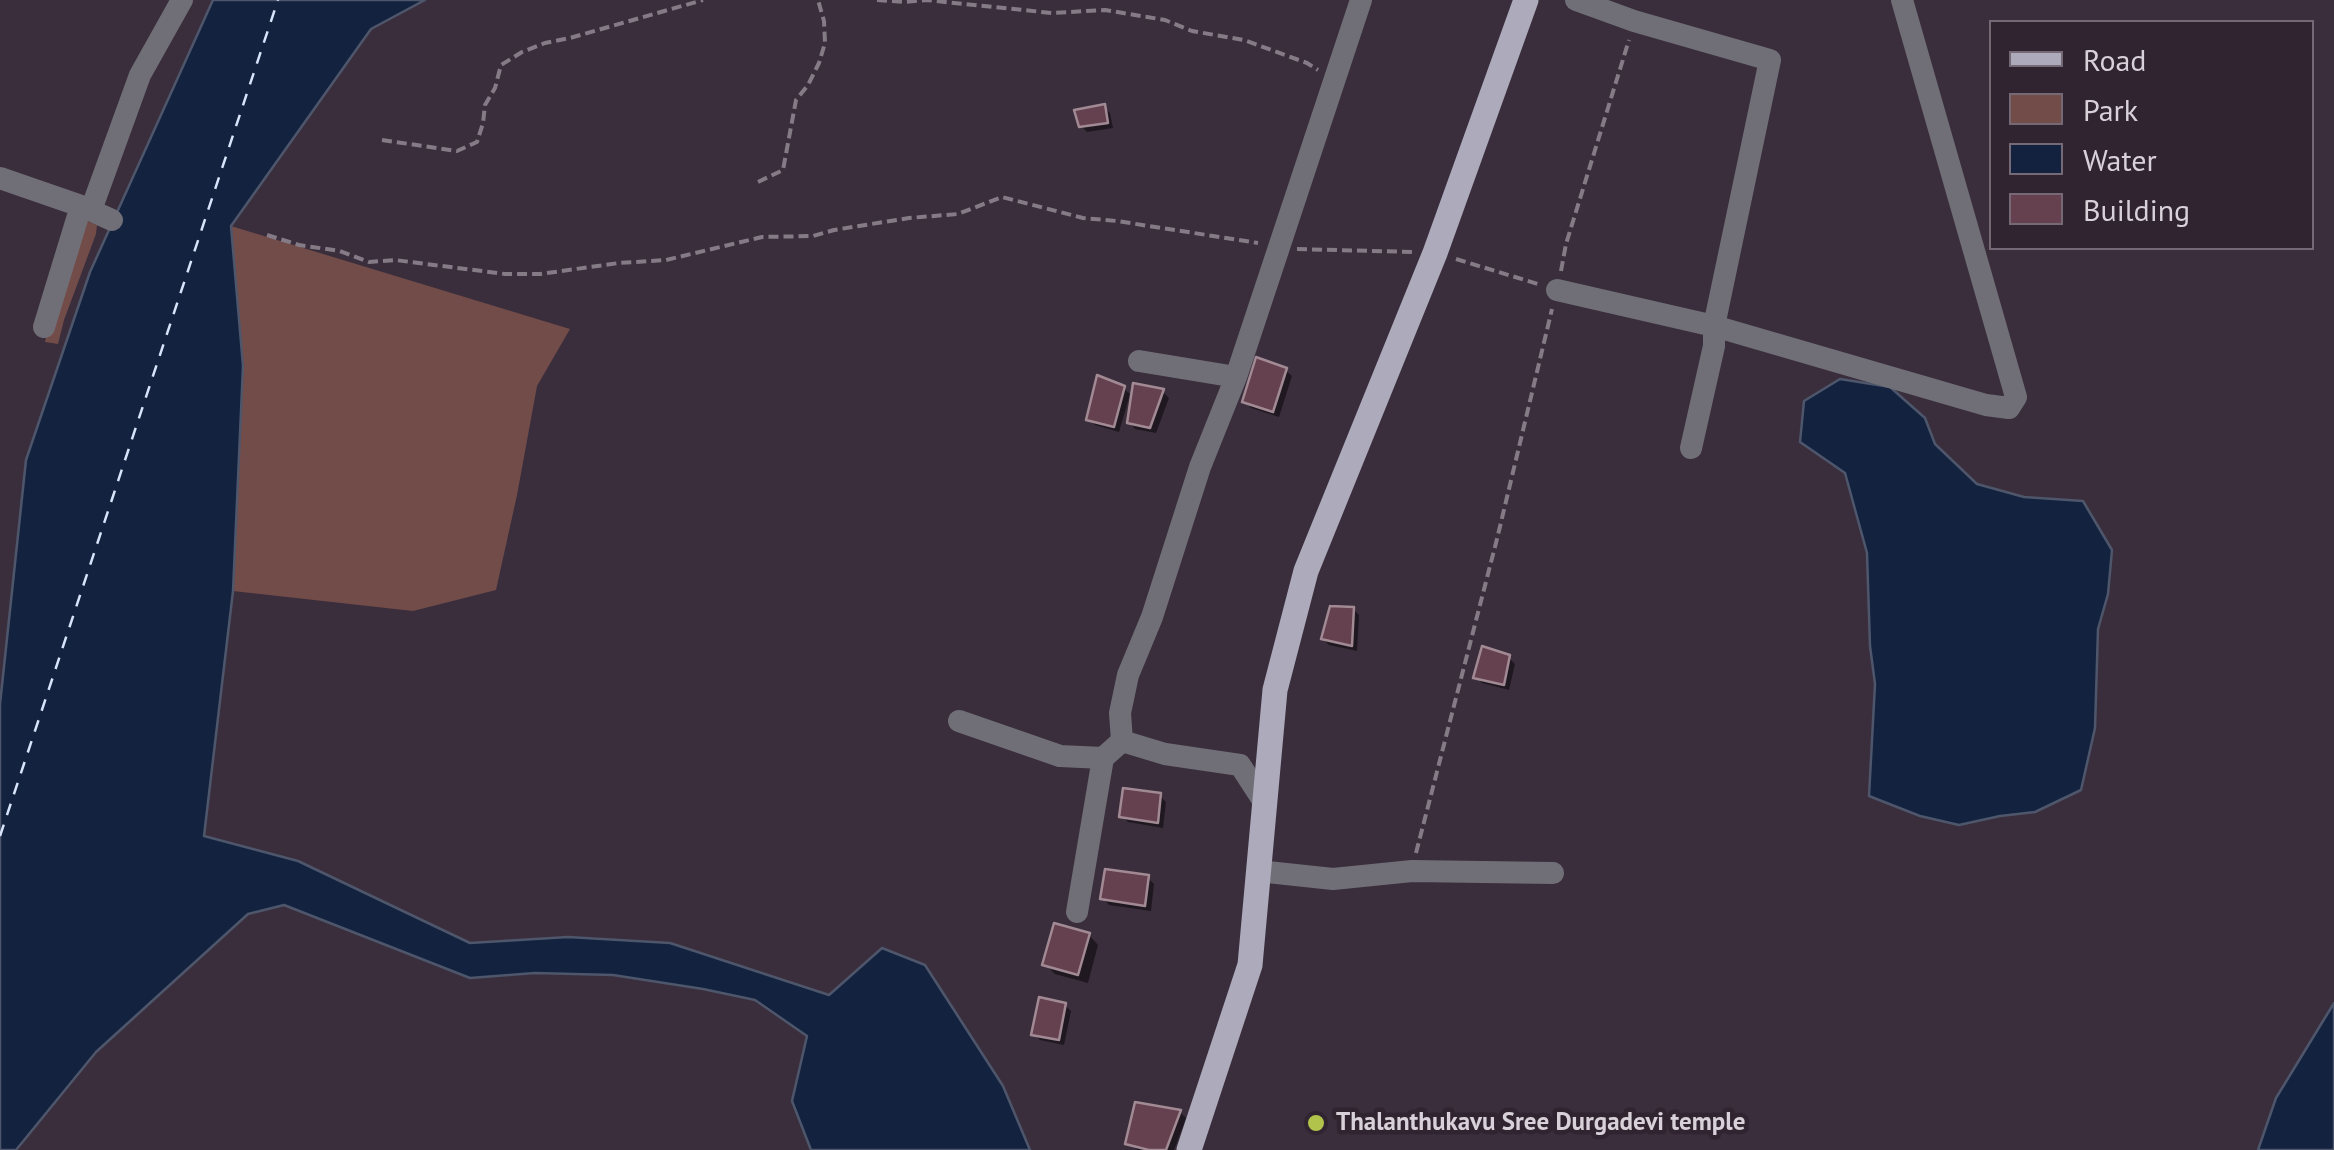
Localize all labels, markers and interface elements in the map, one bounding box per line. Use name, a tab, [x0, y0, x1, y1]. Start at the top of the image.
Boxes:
legend	[1989, 20, 2314, 250]
text: Road	[2083, 40, 2147, 79]
text: Park	[2083, 90, 2138, 129]
text: Water	[2083, 140, 2157, 179]
text: Building	[2083, 190, 2190, 229]
place label: Thalanthukavu Sree Durgadevi temple	[1336, 1108, 1745, 1138]
marker: Thalanthukavu Sree Durgadevi temple	[1305, 1112, 1327, 1134]

